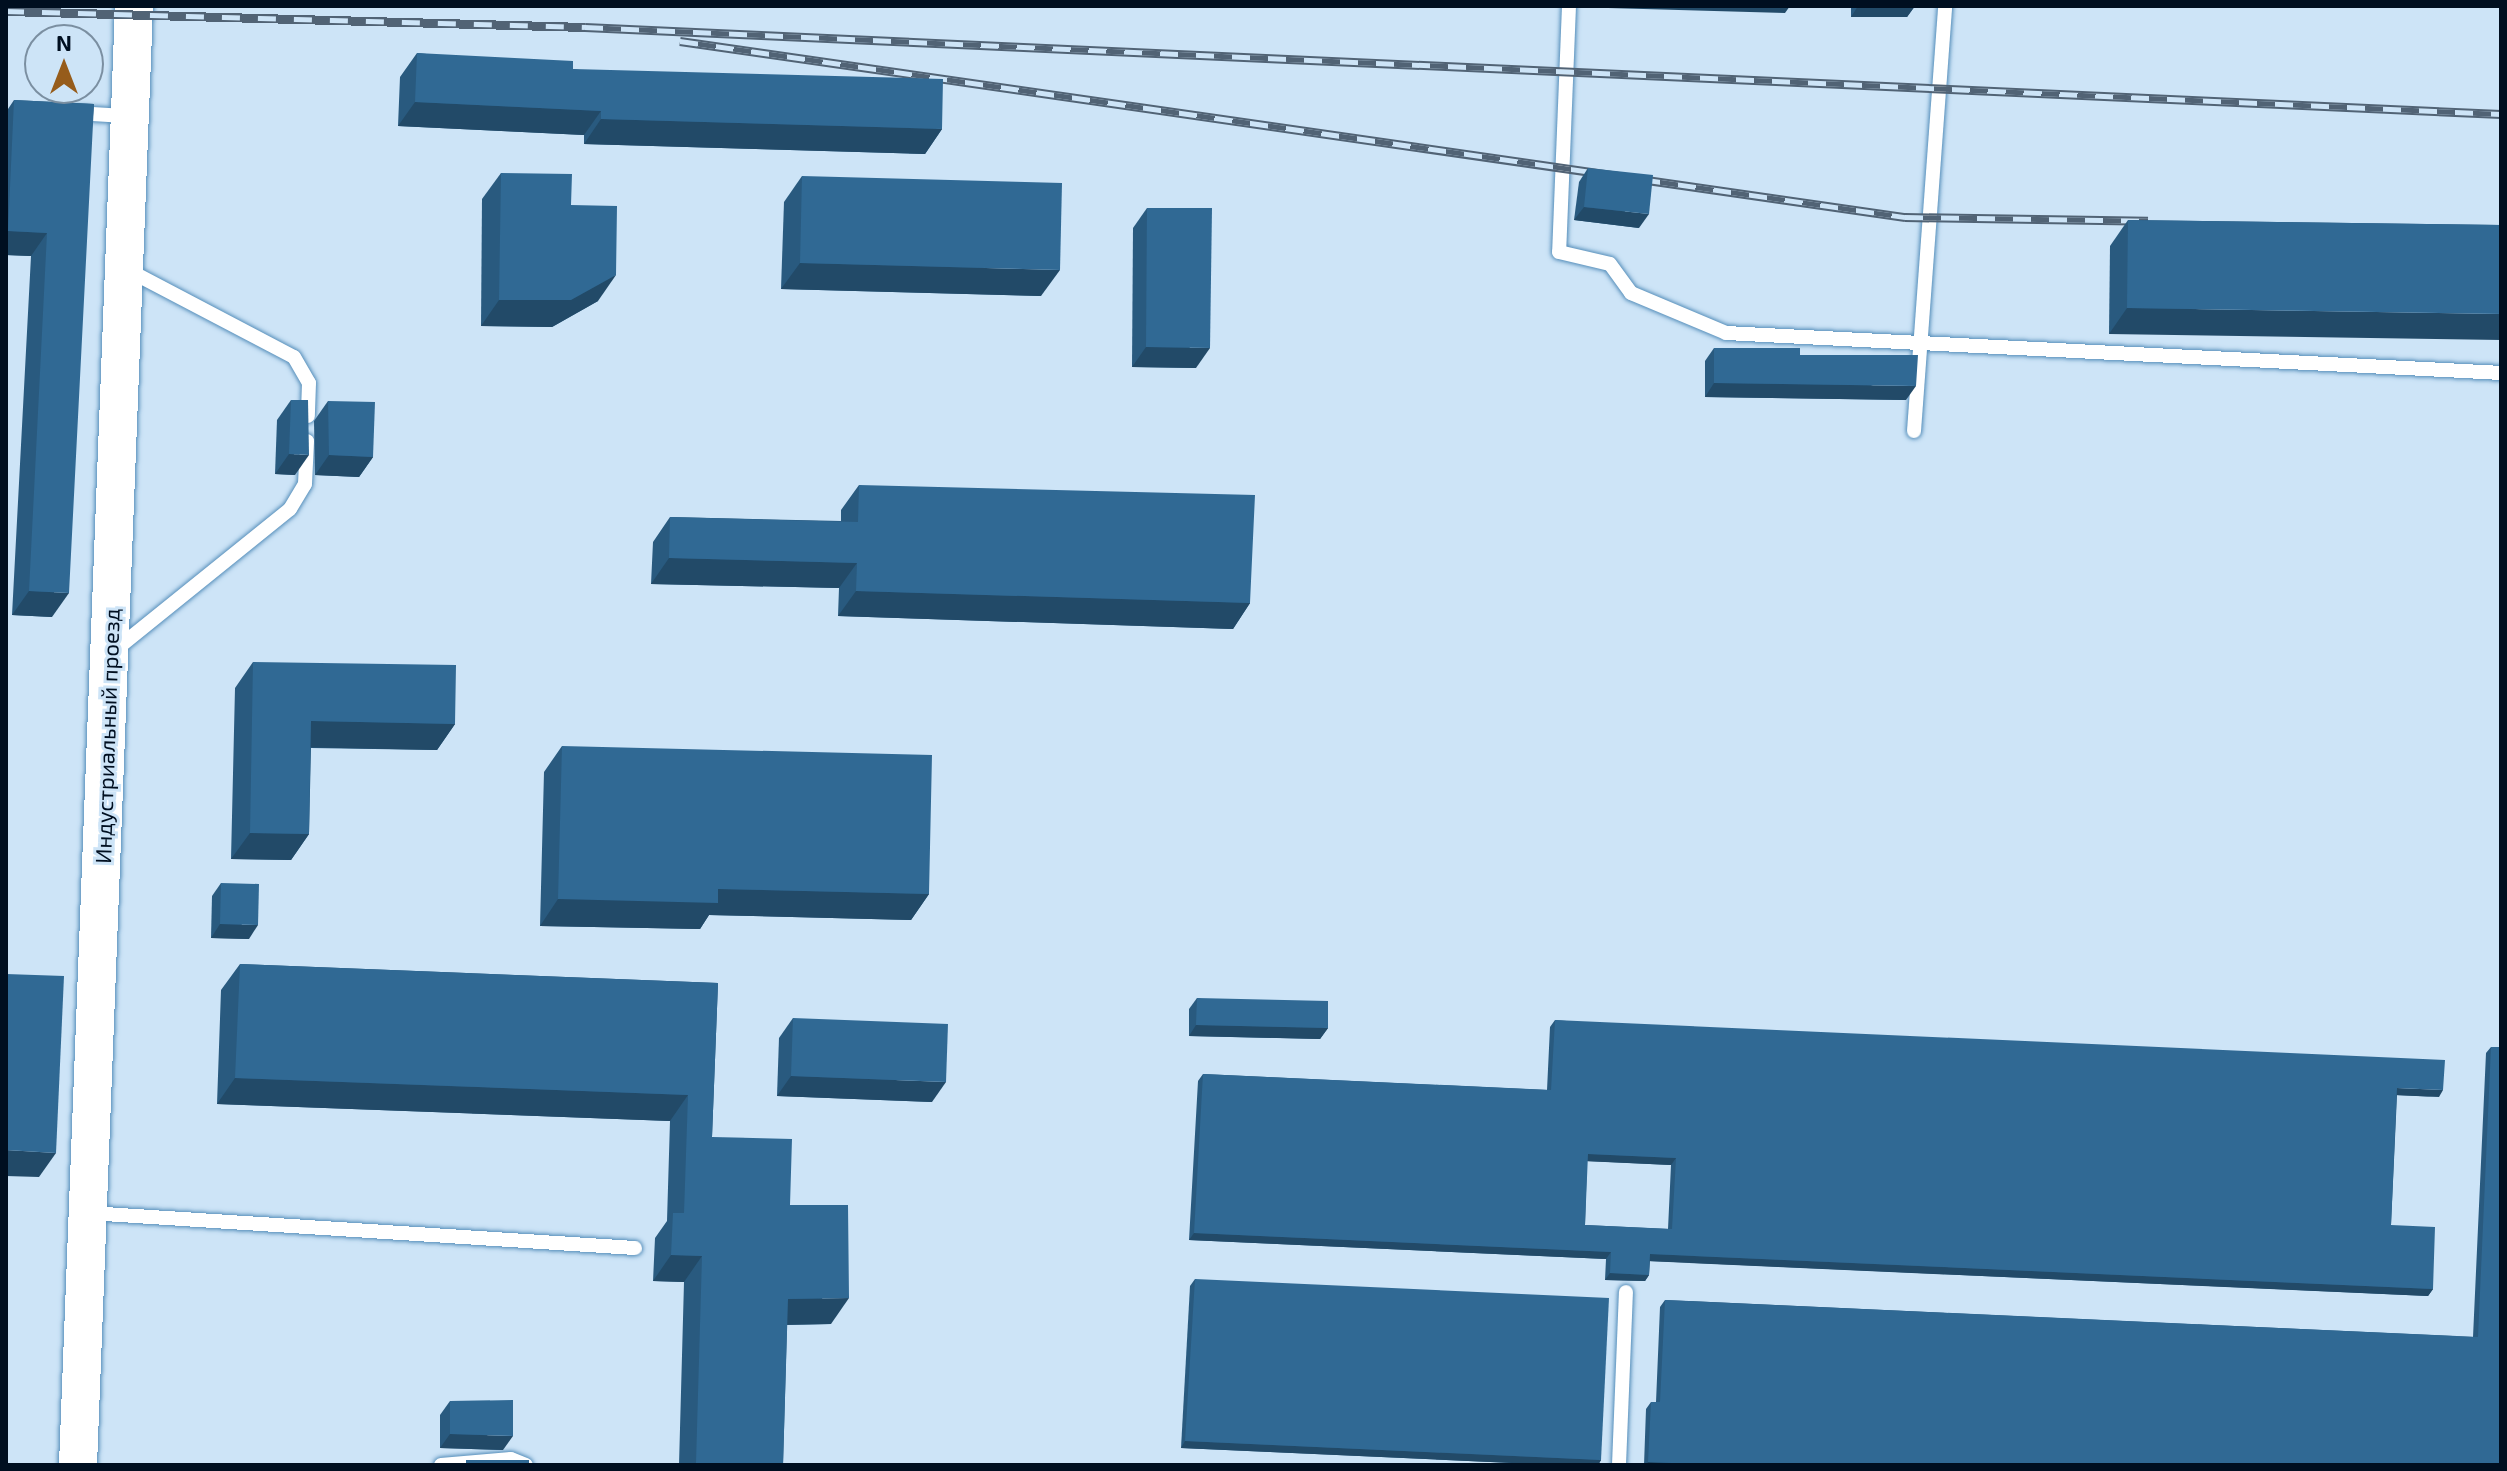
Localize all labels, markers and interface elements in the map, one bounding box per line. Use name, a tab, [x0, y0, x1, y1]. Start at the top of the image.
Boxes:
north arrow	[24, 24, 104, 104]
text: N	[56, 29, 72, 55]
street label: Индустриальный проезд	[89, 608, 125, 864]

